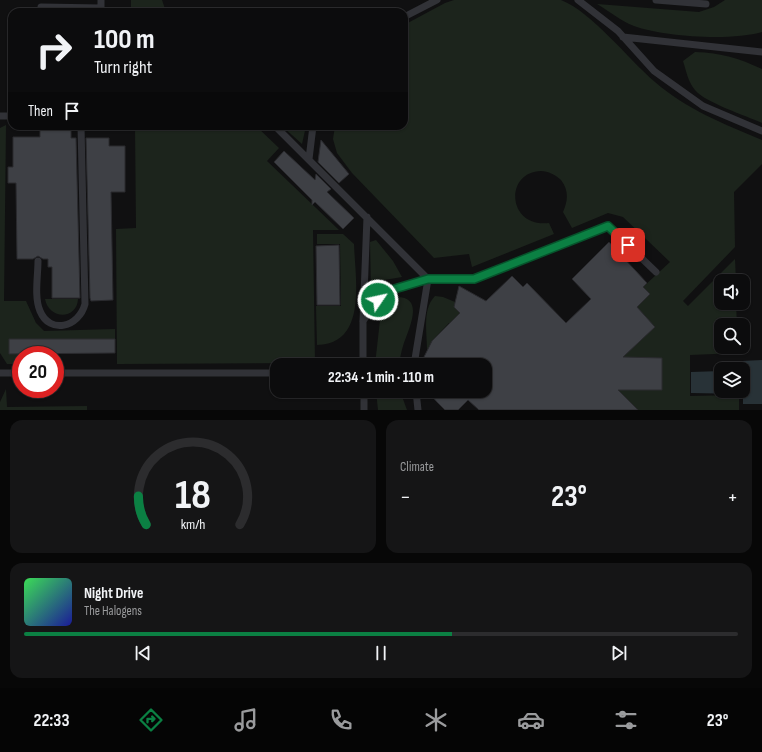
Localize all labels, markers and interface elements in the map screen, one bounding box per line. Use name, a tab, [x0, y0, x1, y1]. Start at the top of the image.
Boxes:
text: 100 m	[94, 23, 155, 56]
icon: right	[28, 24, 80, 76]
text: Turn right	[94, 57, 152, 78]
icon: arrive	[61, 100, 83, 122]
text: Then	[28, 102, 53, 121]
pin	[611, 228, 645, 262]
icon: arrive	[617, 234, 639, 256]
map controls	[714, 274, 750, 398]
button: sound	[714, 274, 750, 310]
position arrow	[357, 279, 399, 321]
button: search	[714, 318, 750, 354]
speed limit sign: 20	[12, 346, 64, 398]
button: layers	[714, 362, 750, 398]
text: 22:34 · 1 min · 110 m	[328, 368, 434, 387]
text: Climate	[400, 459, 434, 475]
text: 18	[175, 470, 211, 519]
text: 23°	[551, 479, 587, 515]
text: −	[400, 484, 411, 511]
text: +	[727, 484, 738, 511]
text: km/h	[181, 515, 205, 532]
text: Night Drive	[84, 584, 143, 603]
text: The Halogens	[84, 603, 142, 619]
icon: previous	[132, 642, 154, 664]
icon: pause	[370, 642, 392, 664]
icon: next	[608, 642, 630, 664]
icon: directions	[137, 706, 165, 734]
icon: music	[232, 706, 260, 734]
icon: phone	[327, 706, 355, 734]
icon: climate	[422, 706, 450, 734]
icon: car	[517, 706, 545, 734]
icon: filters	[612, 706, 640, 734]
text: 22:33	[34, 710, 69, 731]
text: 23°	[707, 710, 728, 731]

